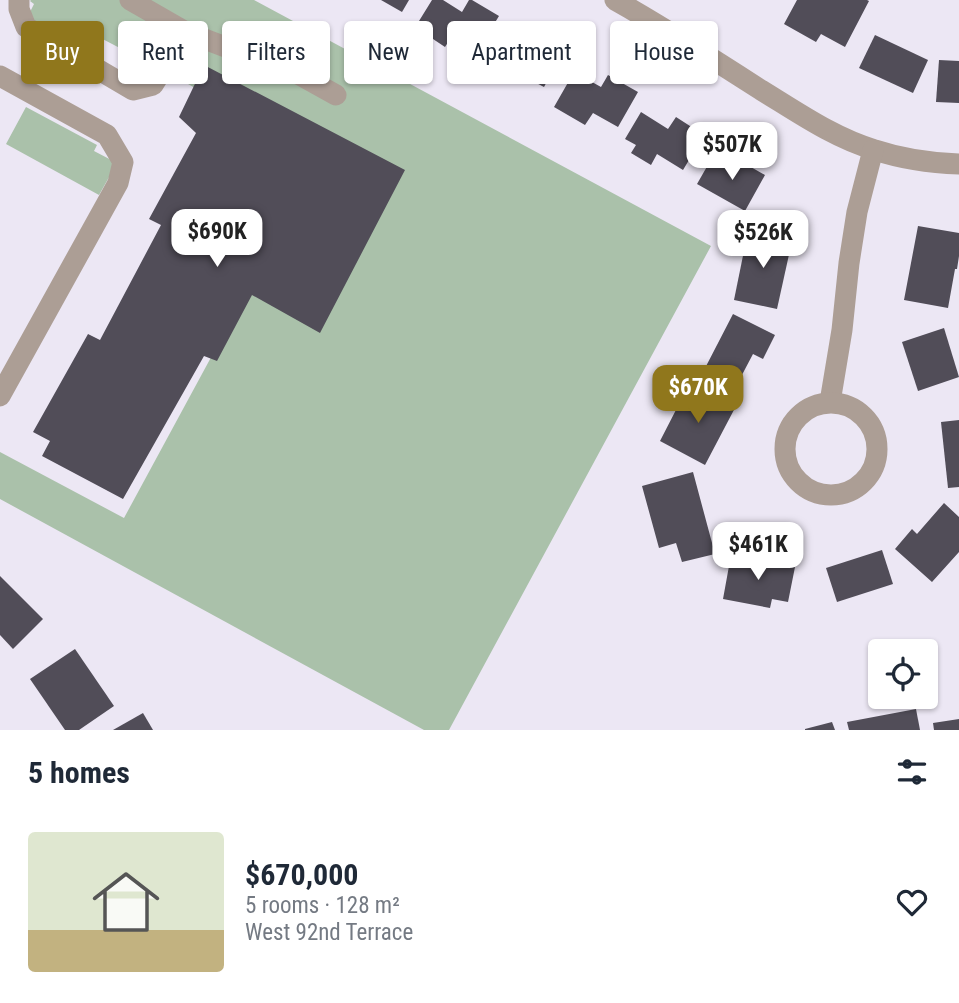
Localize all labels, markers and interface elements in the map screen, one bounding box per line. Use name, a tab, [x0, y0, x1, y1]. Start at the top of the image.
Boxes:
chip: Buy	[21, 21, 104, 84]
chip: Rent	[118, 21, 208, 84]
chip: Filters	[222, 21, 330, 84]
chip: New	[344, 21, 433, 84]
chip: Apartment	[447, 21, 596, 84]
chip: House	[610, 21, 718, 84]
pin: $507K	[683, 122, 781, 182]
text: $507K	[702, 131, 762, 158]
pin: $690K	[168, 210, 266, 269]
pin: $526K	[714, 210, 812, 270]
text: $690K	[187, 218, 247, 245]
text: $526K	[733, 219, 793, 246]
pin: $670K	[649, 366, 747, 425]
text: $670K	[668, 374, 728, 401]
pin: $461K	[709, 522, 807, 582]
text: $461K	[728, 531, 788, 558]
map controls	[868, 639, 938, 709]
button: locate	[868, 639, 938, 709]
icon: filters	[893, 753, 931, 791]
text: 5 homes	[28, 755, 130, 790]
text: $670,000	[245, 857, 358, 892]
icon: home	[84, 860, 168, 944]
icon: heart	[893, 883, 931, 921]
text: 5 rooms · 128 m²	[245, 892, 400, 919]
text: West 92nd Terrace	[245, 919, 413, 946]

